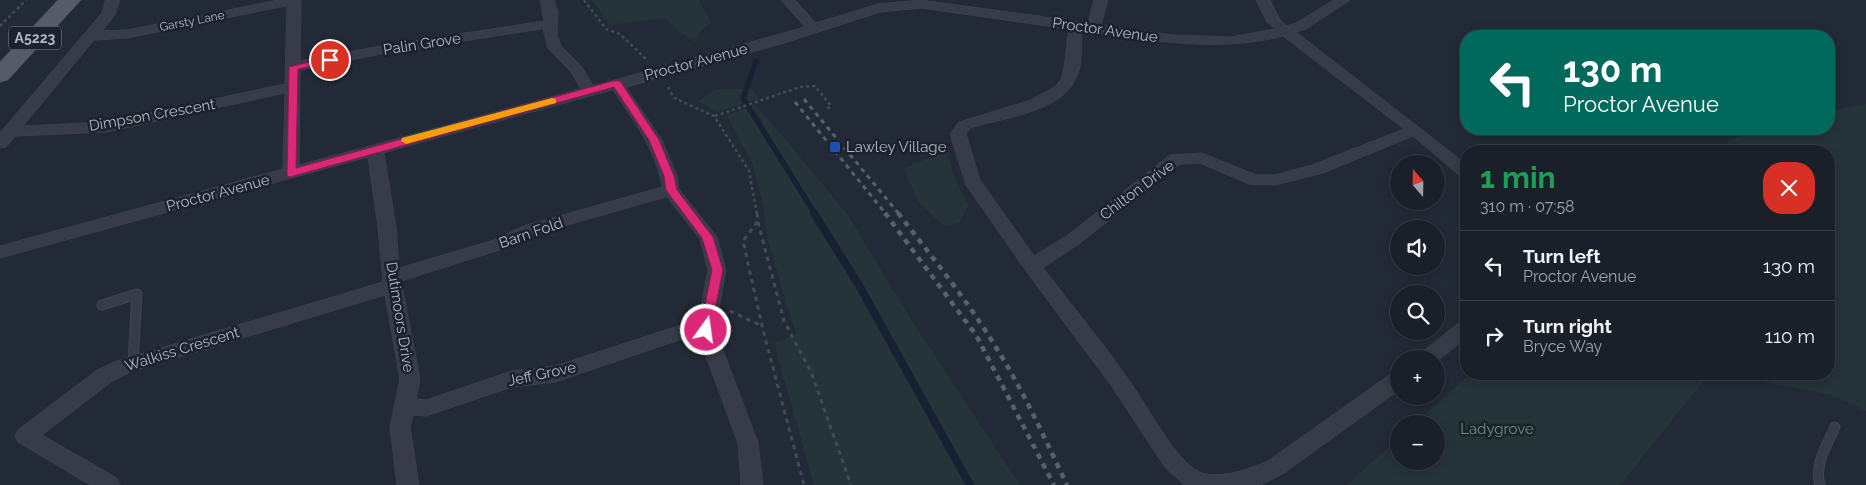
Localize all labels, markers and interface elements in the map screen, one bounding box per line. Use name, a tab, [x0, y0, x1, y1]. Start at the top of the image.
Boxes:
street label: Garsty Lane	[158, 8, 226, 34]
street label: Proctor Avenue	[1051, 14, 1159, 46]
road number: A5223	[9, 26, 61, 49]
street label: Palin Grove	[382, 29, 462, 59]
pin	[309, 39, 351, 81]
street label: Proctor Avenue	[642, 40, 750, 84]
icon: arrive	[316, 46, 344, 74]
text: 130 m	[1563, 49, 1662, 90]
icon: left	[1480, 50, 1545, 115]
text: Proctor Avenue	[1563, 91, 1719, 117]
street label: Dimpson Crescent	[88, 95, 216, 135]
place label: Lawley Village	[846, 138, 947, 156]
marker: Lawley Village	[828, 140, 842, 154]
north arrow	[1390, 155, 1445, 210]
map controls	[1390, 155, 1445, 470]
street label: Chilton Drive	[1096, 156, 1178, 224]
text: 1 min	[1480, 160, 1556, 195]
button: close	[1763, 162, 1815, 214]
street label: Proctor Avenue	[164, 171, 272, 215]
text: 310 m · 07:58	[1480, 197, 1575, 216]
street label: Barn Fold	[497, 214, 565, 252]
button: sound	[1390, 220, 1445, 275]
text: Turn left	[1523, 245, 1600, 267]
icon: left	[1480, 252, 1508, 280]
text: 130 m	[1763, 255, 1815, 277]
street label: Dutimoors Drive	[382, 260, 418, 374]
text: Proctor Avenue	[1523, 267, 1636, 286]
button: search	[1390, 285, 1445, 340]
position arrow	[679, 303, 731, 355]
text: Turn right	[1523, 315, 1612, 337]
icon: right	[1480, 322, 1508, 350]
street label: Walkiss Crescent	[123, 323, 241, 375]
text: 110 m	[1765, 325, 1815, 347]
text: Bryce Way	[1523, 337, 1602, 356]
button: +	[1390, 350, 1445, 405]
street label: Jeff Grove	[506, 358, 578, 390]
button: −	[1390, 415, 1445, 470]
park label: Ladygrove	[1460, 420, 1534, 438]

